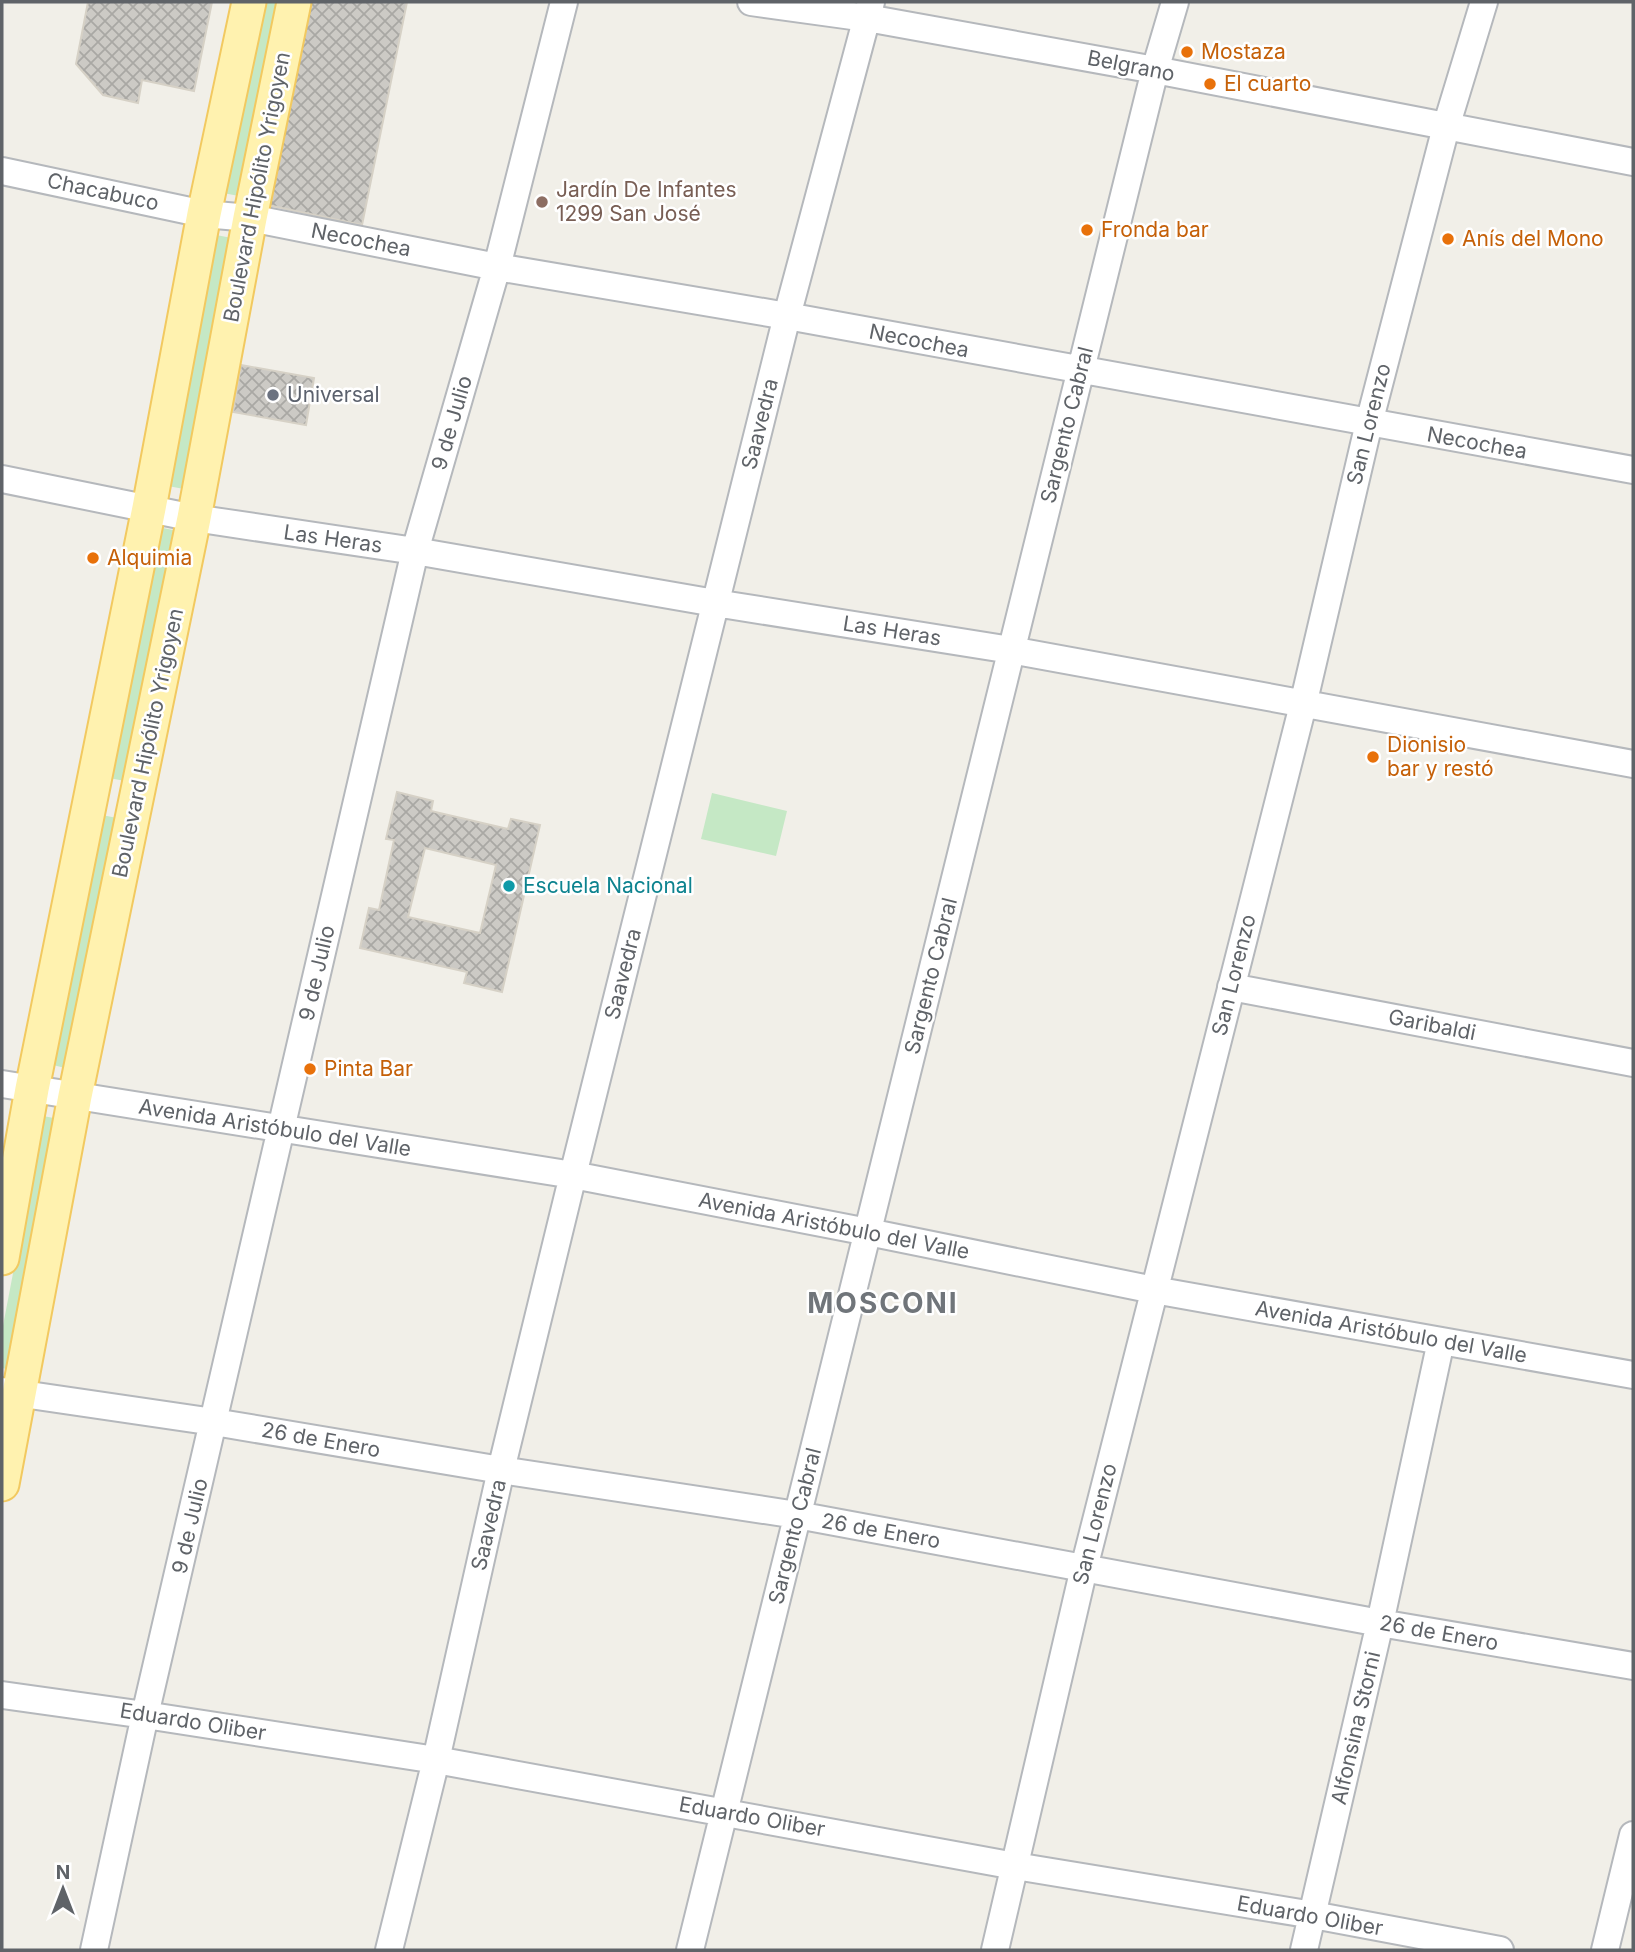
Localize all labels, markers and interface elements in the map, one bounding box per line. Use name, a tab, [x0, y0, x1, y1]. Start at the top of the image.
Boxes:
place label: Mostaza	[1201, 39, 1286, 64]
marker: Mostaza	[1179, 44, 1195, 60]
street label: Belgrano	[1085, 45, 1177, 86]
street label: Boulevard Hipólito Yrigoyen	[218, 50, 295, 324]
place label: El cuarto	[1224, 71, 1311, 96]
marker: El cuarto	[1202, 76, 1218, 92]
street label: Chacabuco	[45, 167, 161, 216]
place label: Jardín De Infantes 1299 San José	[556, 177, 737, 226]
marker: Jardín De Infantes 1299 San José	[534, 194, 550, 210]
place label: Fronda bar	[1101, 217, 1209, 242]
street label: Necochea	[309, 218, 413, 261]
marker: Fronda bar	[1079, 222, 1095, 238]
place label: Anís del Mono	[1462, 226, 1604, 251]
marker: Anís del Mono	[1440, 231, 1456, 247]
street label: Necochea	[867, 319, 971, 362]
street label: Sargento Cabral	[1035, 344, 1098, 506]
street label: San Lorenzo	[1341, 361, 1396, 487]
street label: 9 de Julio	[426, 373, 477, 473]
street label: Saavedra	[736, 376, 783, 472]
place label: Universal	[287, 382, 380, 407]
marker: Universal	[265, 387, 281, 403]
street label: Necochea	[1425, 421, 1529, 464]
street label: Las Heras	[282, 519, 384, 558]
place label: Alquimia	[107, 545, 192, 570]
marker: Alquimia	[85, 550, 101, 566]
street label: Boulevard Hipólito Yrigoyen	[107, 606, 188, 880]
street label: Las Heras	[841, 610, 943, 651]
place label: Dionisio bar y restó	[1387, 732, 1494, 781]
marker: Dionisio bar y restó	[1365, 749, 1381, 765]
place label: Escuela Nacional	[523, 873, 693, 898]
marker: Escuela Nacional	[501, 878, 517, 894]
street label: Sargento Cabral	[899, 895, 962, 1057]
street label: San Lorenzo	[1206, 912, 1261, 1038]
street label: 9 de Julio	[293, 923, 340, 1023]
street label: Saavedra	[599, 926, 646, 1022]
street label: Garibaldi	[1386, 1004, 1478, 1045]
place label: Pinta Bar	[324, 1056, 413, 1081]
marker: Pinta Bar	[302, 1061, 318, 1077]
street label: Avenida Aristóbulo del Valle	[137, 1094, 413, 1161]
street label: Avenida Aristóbulo del Valle	[696, 1187, 972, 1264]
district label: MOSCONI	[807, 1286, 959, 1320]
street label: Avenida Aristóbulo del Valle	[1253, 1295, 1529, 1368]
street label: 26 de Enero	[260, 1417, 382, 1462]
street label: Sargento Cabral	[763, 1445, 826, 1607]
street label: San Lorenzo	[1067, 1461, 1122, 1587]
street label: 9 de Julio	[166, 1476, 213, 1576]
street label: Saavedra	[466, 1477, 511, 1573]
street label: 26 de Enero	[820, 1508, 942, 1553]
street label: 26 de Enero	[1378, 1610, 1500, 1655]
street label: Alfonsina Storni	[1326, 1649, 1385, 1807]
street label: Eduardo Oliber	[118, 1698, 268, 1745]
street label: Eduardo Oliber	[677, 1791, 827, 1842]
north arrow	[28, 1854, 98, 1924]
text: N	[56, 1861, 70, 1884]
street label: Eduardo Oliber	[1235, 1890, 1385, 1941]

